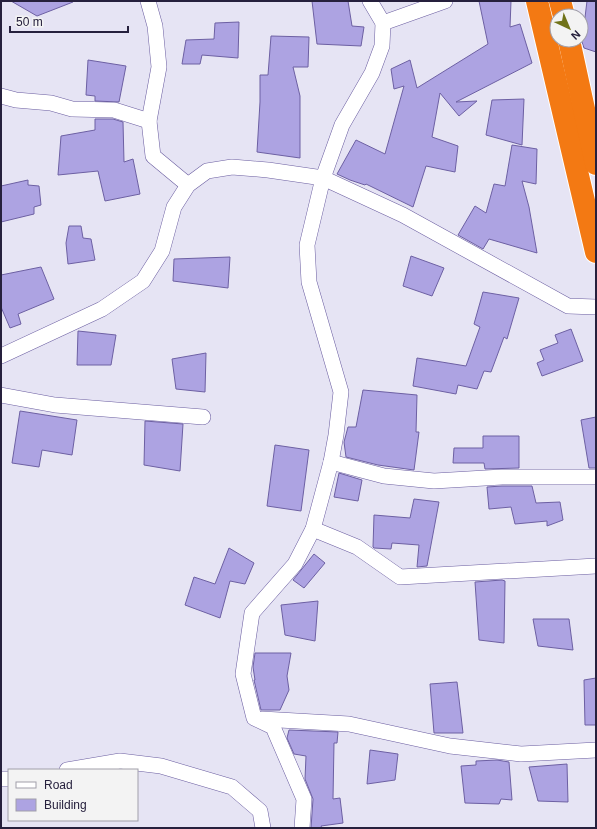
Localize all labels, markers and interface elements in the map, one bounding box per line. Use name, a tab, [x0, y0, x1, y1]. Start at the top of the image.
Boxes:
scale bar	[10, 8, 128, 34]
north arrow	[549, 8, 589, 48]
text: 50 m	[16, 15, 43, 29]
text: N	[569, 28, 583, 42]
legend	[8, 769, 138, 821]
text: Road	[44, 778, 73, 792]
text: Building	[44, 798, 87, 812]

